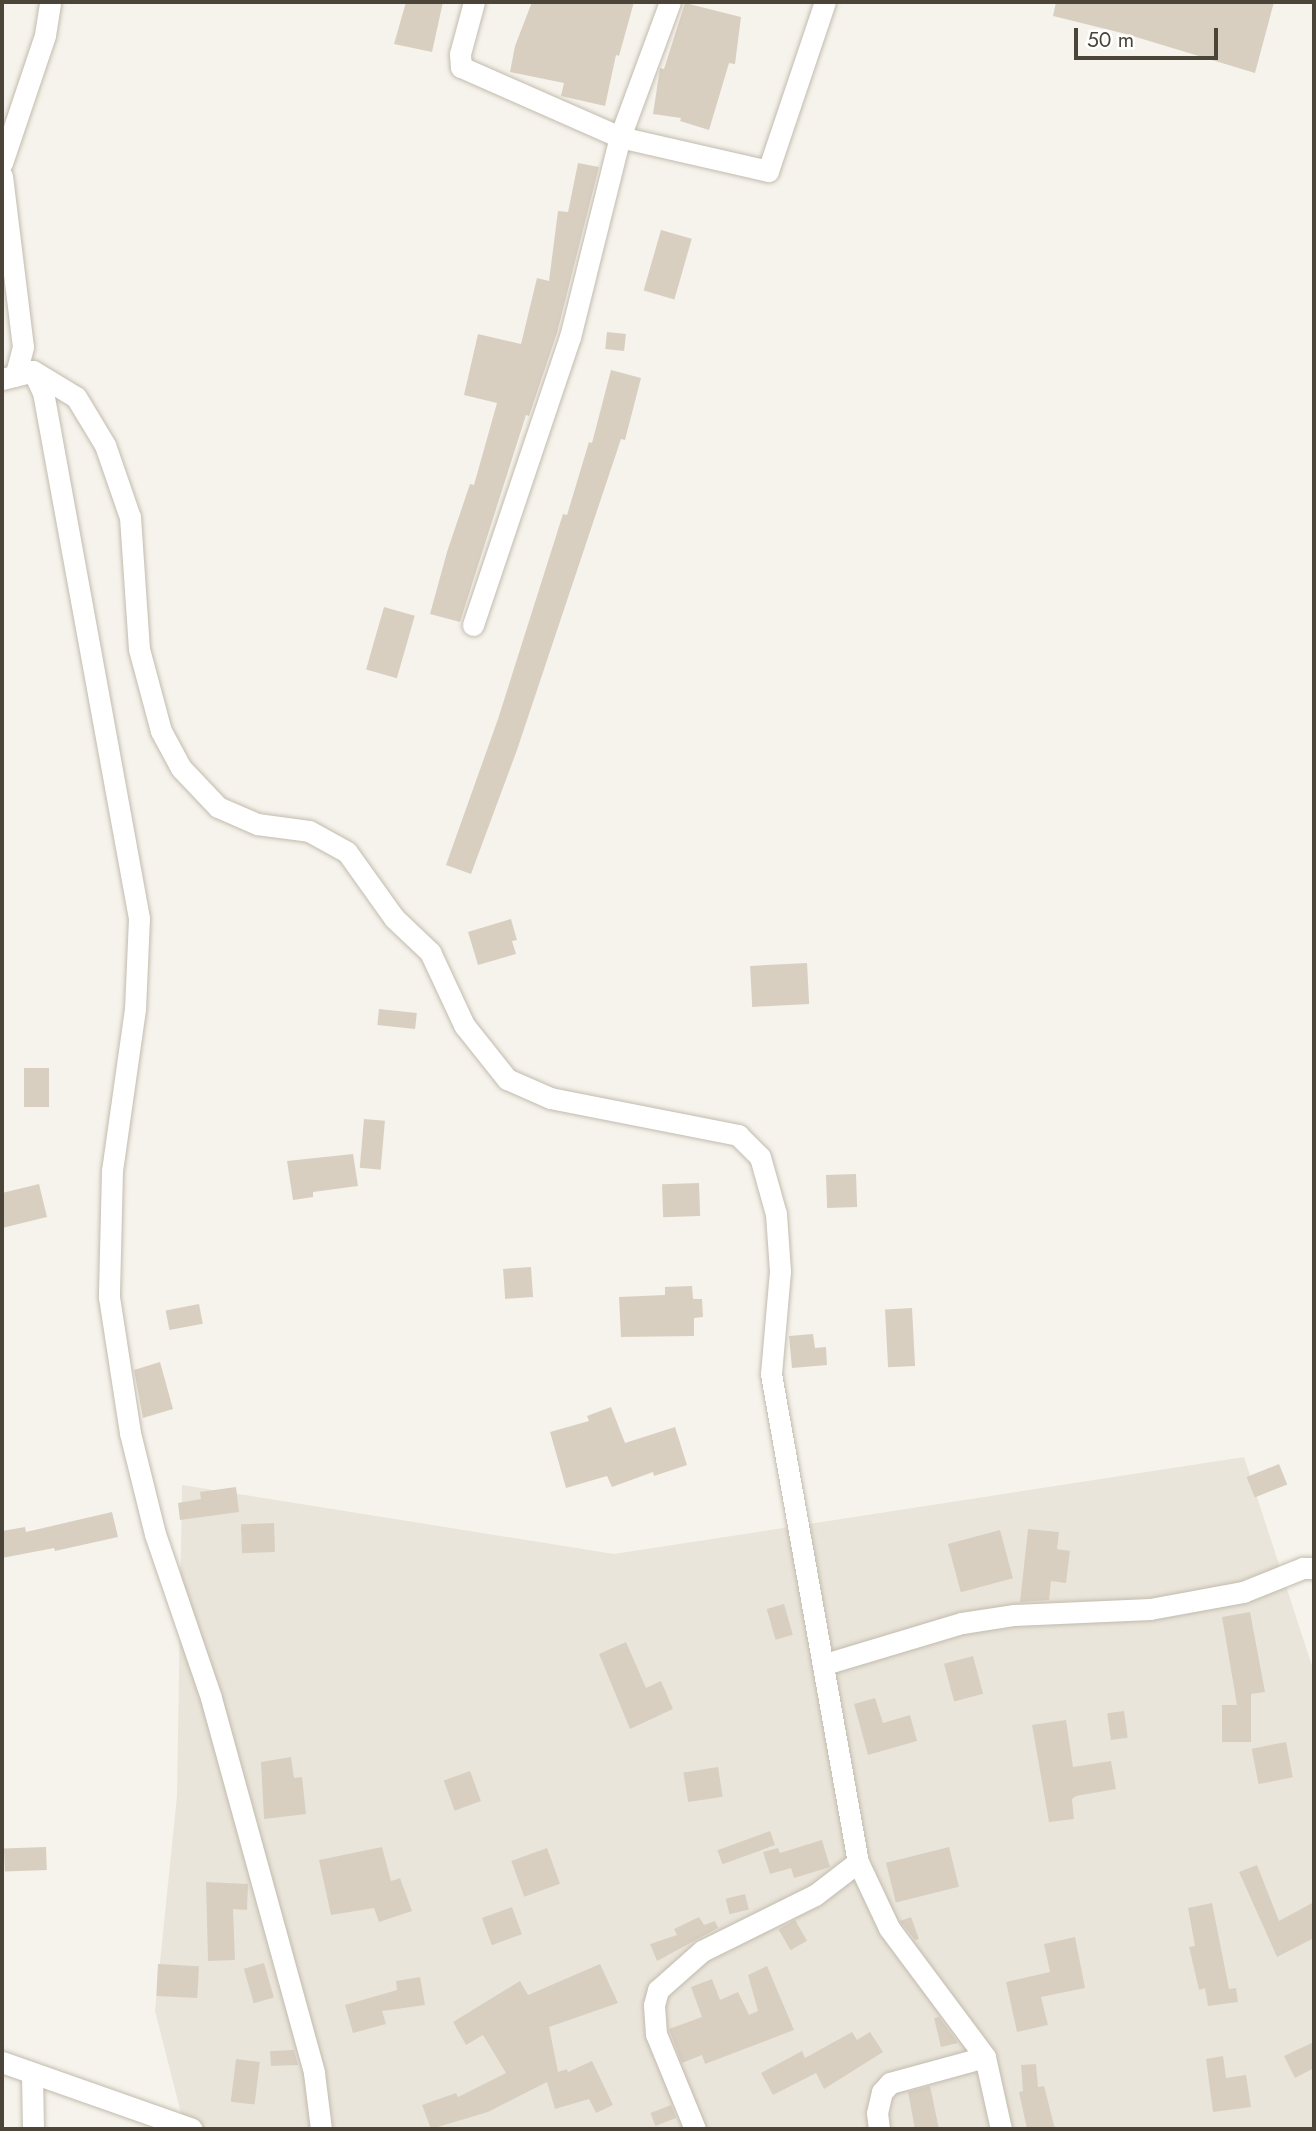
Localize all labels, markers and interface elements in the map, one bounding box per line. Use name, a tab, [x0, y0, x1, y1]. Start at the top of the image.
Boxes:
scale bar	[1078, 14, 1222, 58]
text: 50 m	[1087, 25, 1134, 55]

